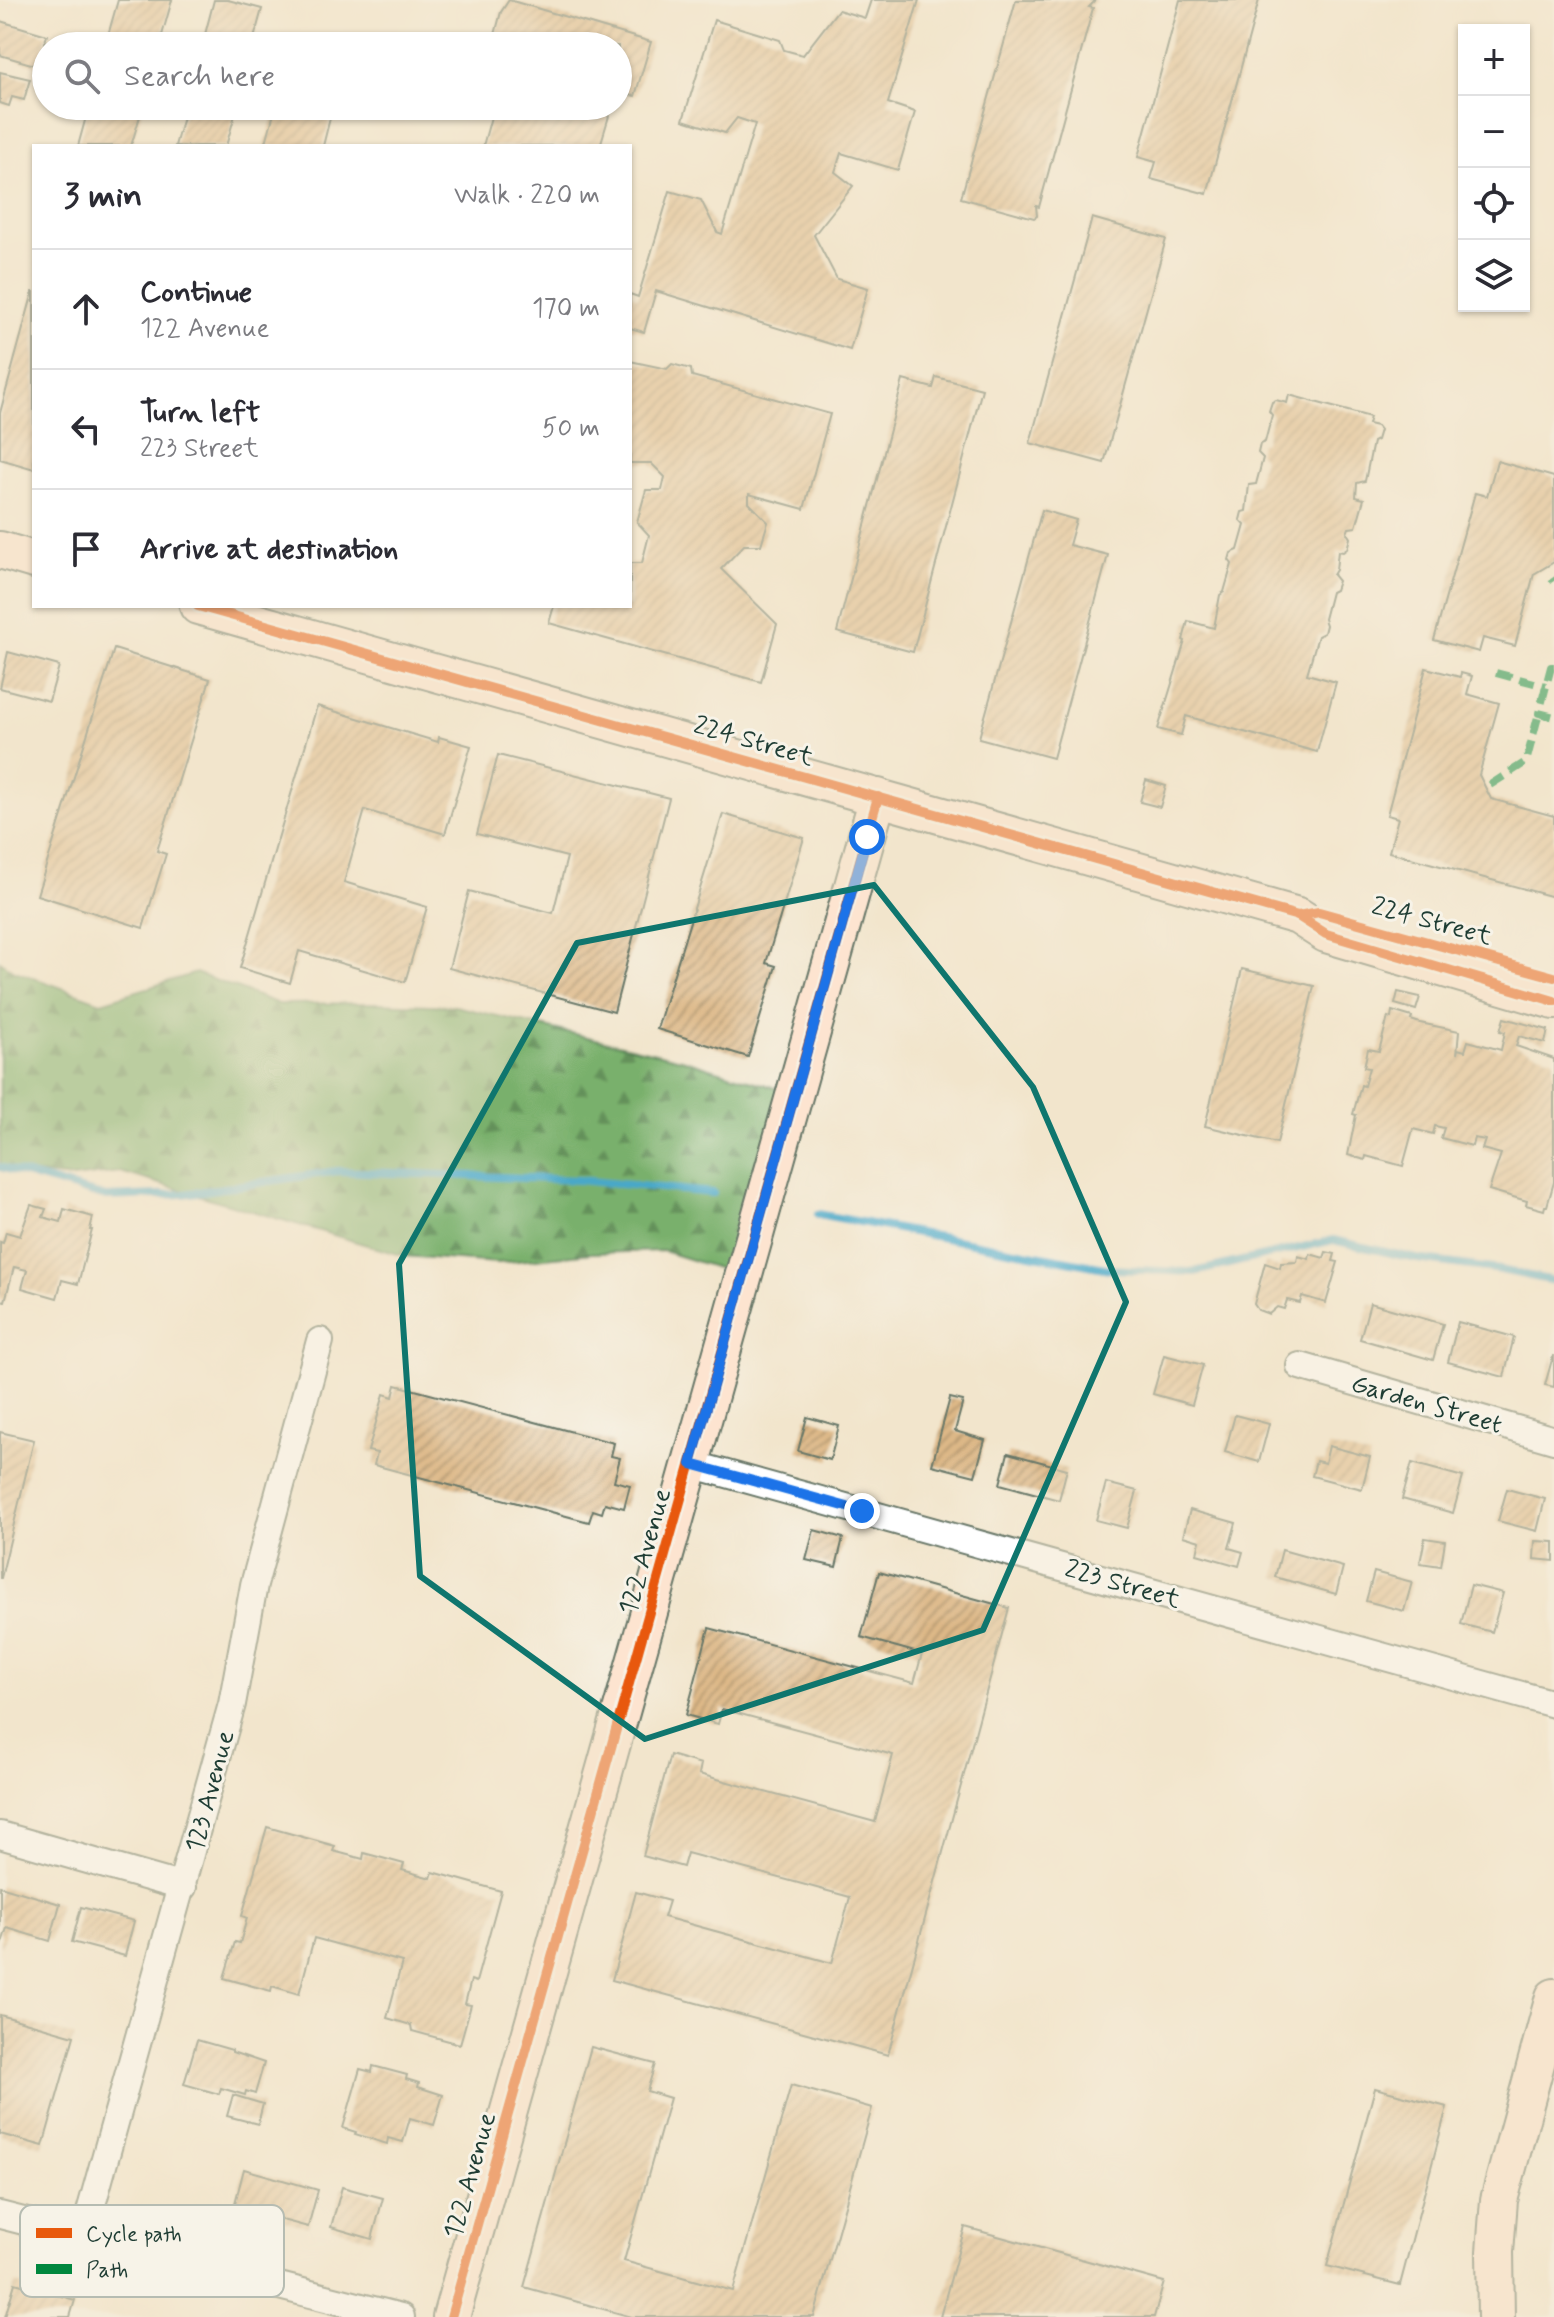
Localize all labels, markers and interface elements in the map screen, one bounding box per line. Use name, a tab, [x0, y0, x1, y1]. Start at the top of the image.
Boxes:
map controls	[1458, 24, 1530, 312]
button: +	[1458, 24, 1530, 96]
search box	[32, 32, 632, 120]
icon: search	[60, 54, 104, 98]
text: Search here	[124, 57, 275, 96]
button: −	[1458, 96, 1530, 168]
button: locate	[1458, 168, 1530, 240]
text: 3 min	[64, 174, 142, 219]
text: Walk · 220 m	[454, 179, 600, 213]
button: layers	[1458, 240, 1530, 312]
text: Continue	[140, 273, 252, 312]
icon: ahead	[64, 287, 108, 331]
text: 170 m	[532, 292, 600, 326]
text: 122 Avenue	[140, 312, 269, 346]
text: Turn left	[140, 393, 260, 432]
icon: left	[64, 407, 108, 451]
text: 50 m	[542, 412, 600, 446]
text: 223 Street	[140, 432, 259, 466]
icon: arrive	[64, 527, 108, 571]
text: Arrive at destination	[140, 530, 398, 569]
street label: 224 Street	[690, 709, 817, 775]
route start	[849, 819, 885, 855]
street label: 224 Street	[1368, 890, 1495, 954]
street label: Garden Street	[1347, 1367, 1506, 1443]
street label: 122 Avenue	[612, 1485, 680, 1618]
route end	[844, 1493, 880, 1529]
street label: 223 Street	[1061, 1552, 1184, 1618]
street label: 123 Avenue	[178, 1727, 244, 1856]
street label: 122 Avenue	[437, 2109, 505, 2242]
legend	[20, 2205, 284, 2297]
text: Cycle path	[86, 2221, 182, 2249]
text: Path	[86, 2257, 128, 2285]

